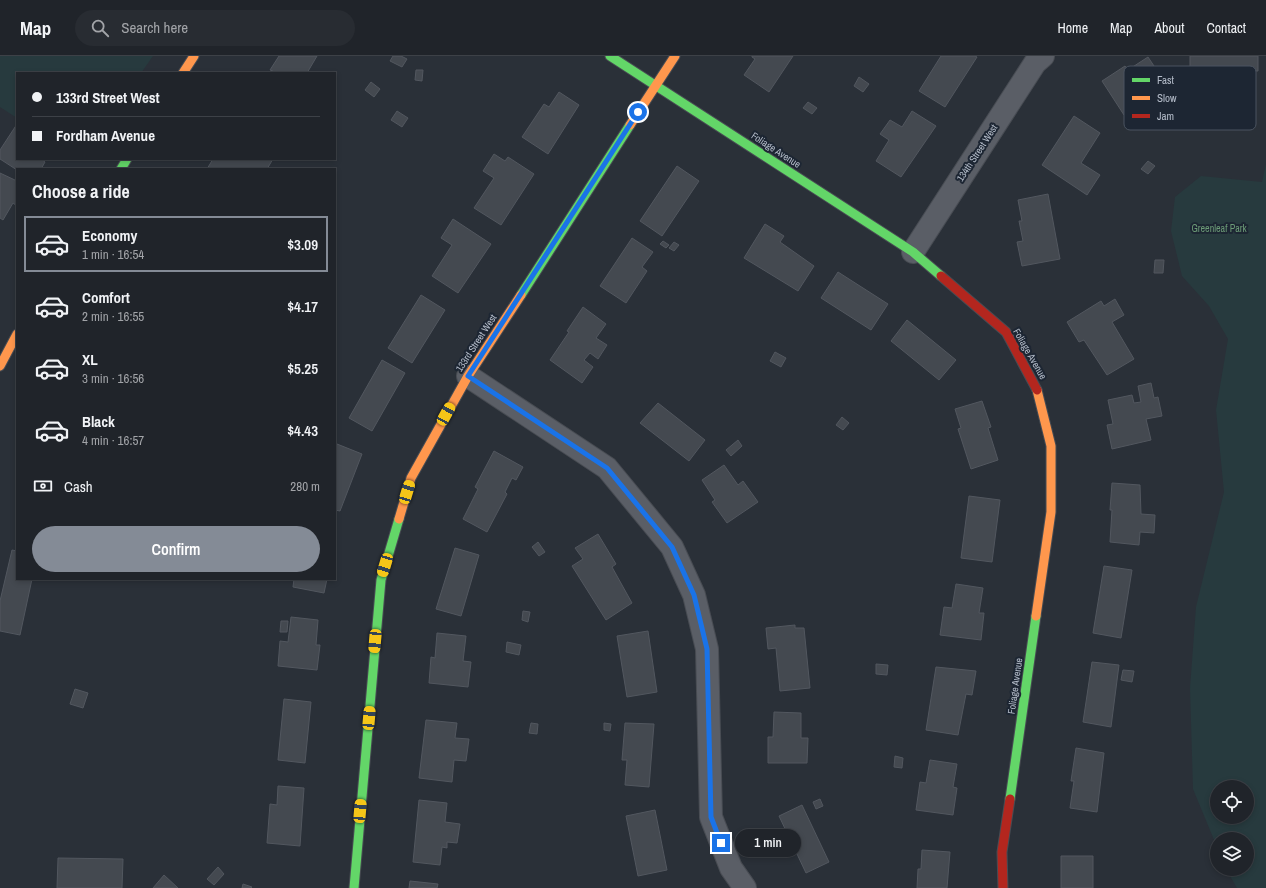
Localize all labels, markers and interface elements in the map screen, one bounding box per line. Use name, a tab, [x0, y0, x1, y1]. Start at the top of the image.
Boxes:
search box	[75, 10, 355, 46]
text: Map	[20, 15, 51, 41]
icon: search	[89, 17, 111, 39]
text: Search here	[121, 17, 188, 38]
text: Home	[1057, 19, 1088, 37]
text: Map	[1110, 19, 1132, 37]
text: About	[1154, 19, 1184, 37]
text: Contact	[1206, 19, 1246, 37]
legend	[1124, 66, 1256, 130]
text: Fast	[1157, 73, 1175, 87]
text: 133rd Street West	[56, 87, 160, 108]
text: Slow	[1157, 91, 1177, 105]
route start	[629, 103, 647, 121]
text: Jam	[1157, 109, 1174, 123]
street label: 134th Street West	[954, 121, 1001, 184]
text: Fordham Avenue	[56, 125, 155, 146]
street label: Foliage Avenue	[749, 129, 804, 171]
text: Choose a ride	[32, 179, 130, 204]
park label: Greenleaf Park	[1191, 222, 1247, 235]
text: Economy	[82, 225, 137, 246]
icon: car	[34, 226, 70, 262]
text: $3.09	[287, 234, 318, 255]
text: 1 min · 16:54	[82, 246, 144, 263]
text: Comfort	[82, 287, 130, 308]
icon: car	[34, 288, 70, 324]
text: $4.17	[287, 296, 318, 317]
text: 2 min · 16:55	[82, 308, 144, 325]
street label: 133rd Street West	[453, 311, 500, 374]
street label: Foliage Avenue	[1010, 326, 1050, 382]
text: XL	[82, 349, 98, 370]
icon: car	[34, 350, 70, 386]
text: $5.25	[287, 358, 318, 379]
text: 3 min · 16:56	[82, 370, 144, 387]
car	[435, 401, 457, 427]
text: Black	[82, 411, 115, 432]
icon: car	[34, 412, 70, 448]
text: $4.43	[287, 420, 318, 441]
text: 4 min · 16:57	[82, 432, 144, 449]
icon: cash	[32, 475, 54, 497]
text: Cash	[64, 476, 93, 497]
text: 280 m	[290, 478, 320, 495]
car	[398, 479, 416, 505]
button: Confirm	[32, 526, 320, 572]
car	[376, 552, 394, 578]
car	[368, 629, 382, 653]
street label: Foliage Avenue	[1005, 657, 1025, 715]
car	[362, 706, 376, 730]
map controls	[1210, 780, 1254, 876]
button: locate	[1210, 780, 1254, 824]
car	[353, 799, 367, 823]
callout: 1 min	[735, 829, 801, 857]
button: layers	[1210, 832, 1254, 876]
route end	[712, 834, 730, 852]
text: 1 min	[754, 834, 782, 851]

